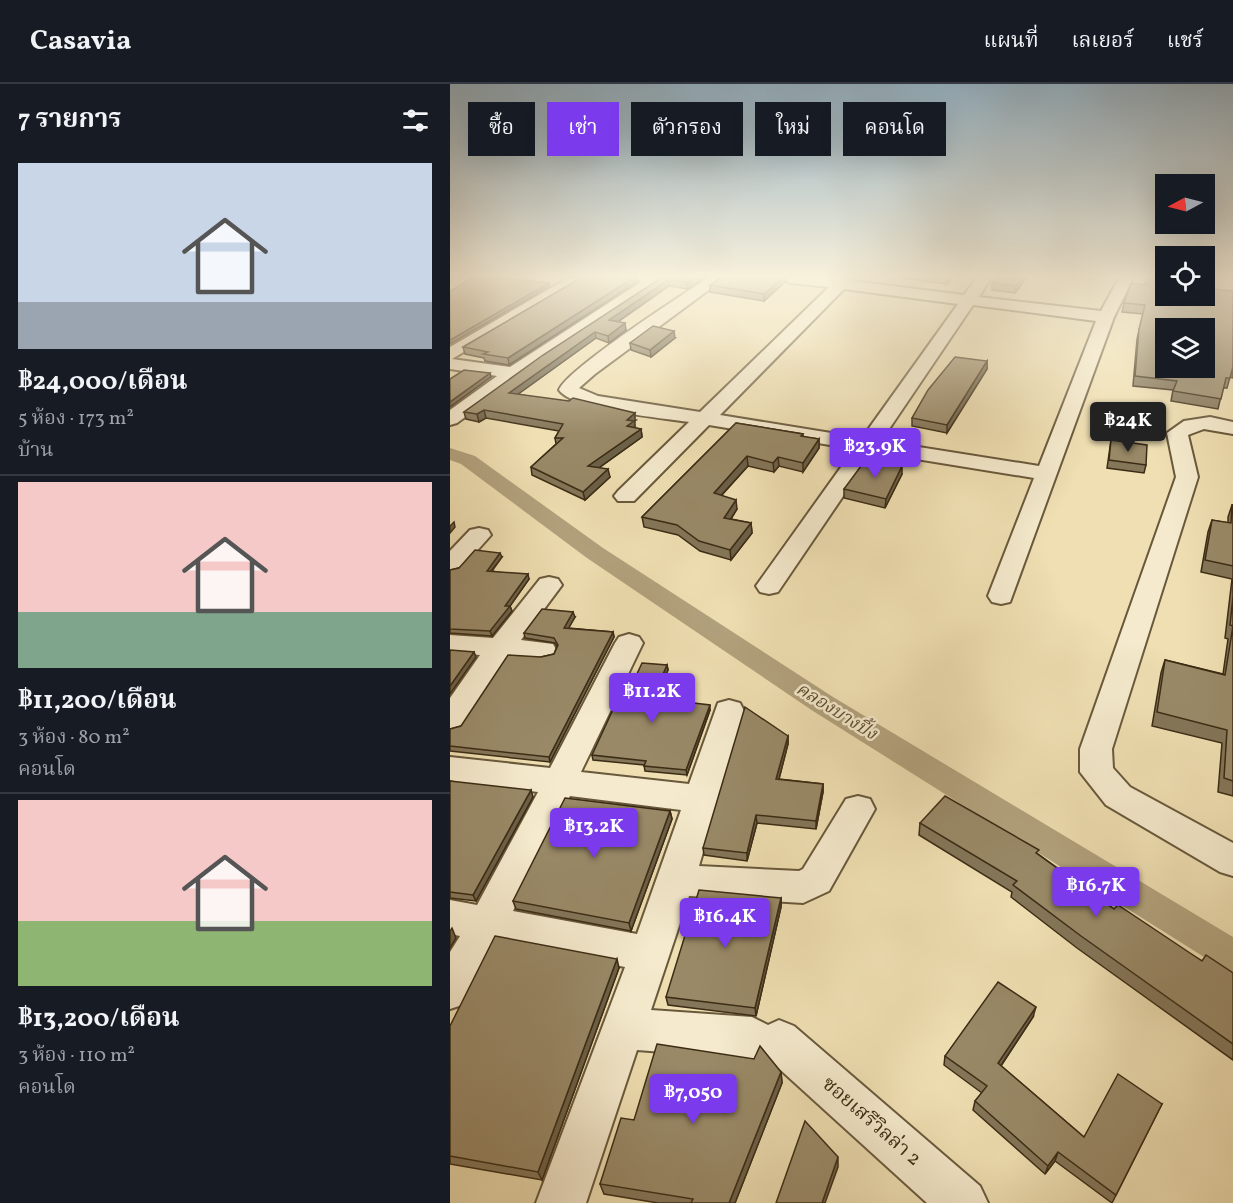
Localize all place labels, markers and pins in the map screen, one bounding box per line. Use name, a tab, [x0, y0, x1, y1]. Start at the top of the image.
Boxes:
pin: ฿24K	[1092, 402, 1164, 453]
pin: ฿23.9K	[826, 428, 924, 479]
pin: ฿11.2K	[603, 673, 701, 724]
pin: ฿13.2K	[545, 808, 643, 859]
pin: ฿16.7K	[1047, 867, 1145, 918]
pin: ฿16.4K	[676, 898, 774, 949]
pin: ฿7,050	[644, 1074, 742, 1125]

